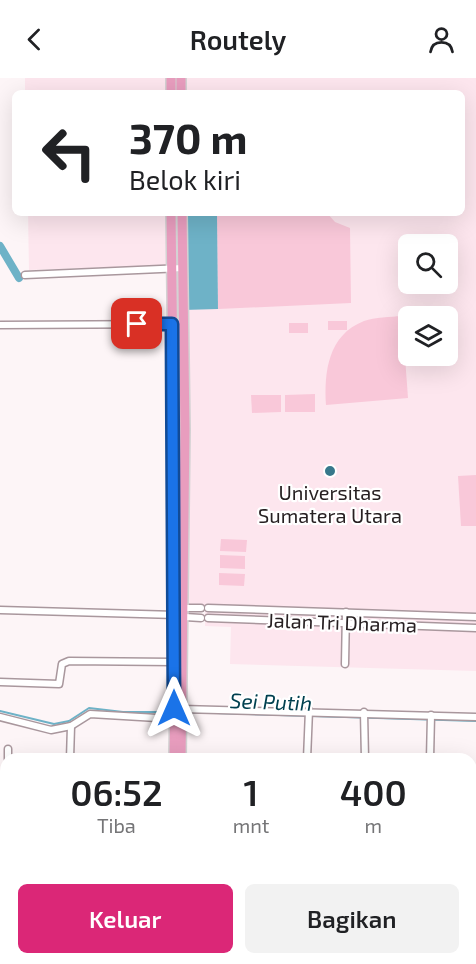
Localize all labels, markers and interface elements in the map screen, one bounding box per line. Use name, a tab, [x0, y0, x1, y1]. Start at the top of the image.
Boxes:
icon: back	[18, 23, 51, 56]
text: Routely	[190, 23, 286, 55]
icon: person	[425, 23, 458, 56]
text: 370 m	[129, 112, 248, 162]
icon: left	[30, 114, 108, 192]
text: Belok kiri	[129, 163, 241, 195]
map controls	[398, 234, 458, 366]
button: search	[398, 234, 458, 294]
pin	[111, 298, 162, 349]
button: layers	[398, 306, 458, 366]
icon: arrive	[120, 307, 153, 340]
marker: Universitas Sumatera Utara	[323, 464, 337, 478]
place label: Universitas Sumatera Utara	[258, 480, 402, 527]
street label: Jalan Tri Dharma	[267, 607, 417, 637]
position arrow	[142, 676, 206, 740]
water label: Sei Putih	[229, 687, 313, 715]
text: 06:52	[70, 770, 163, 813]
text: 1	[244, 770, 259, 813]
text: 400	[340, 770, 407, 813]
text: Tiba	[97, 813, 136, 837]
text: mnt	[233, 813, 270, 837]
text: m	[364, 813, 382, 837]
button: Keluar	[18, 884, 233, 953]
button: Bagikan	[245, 884, 459, 953]

